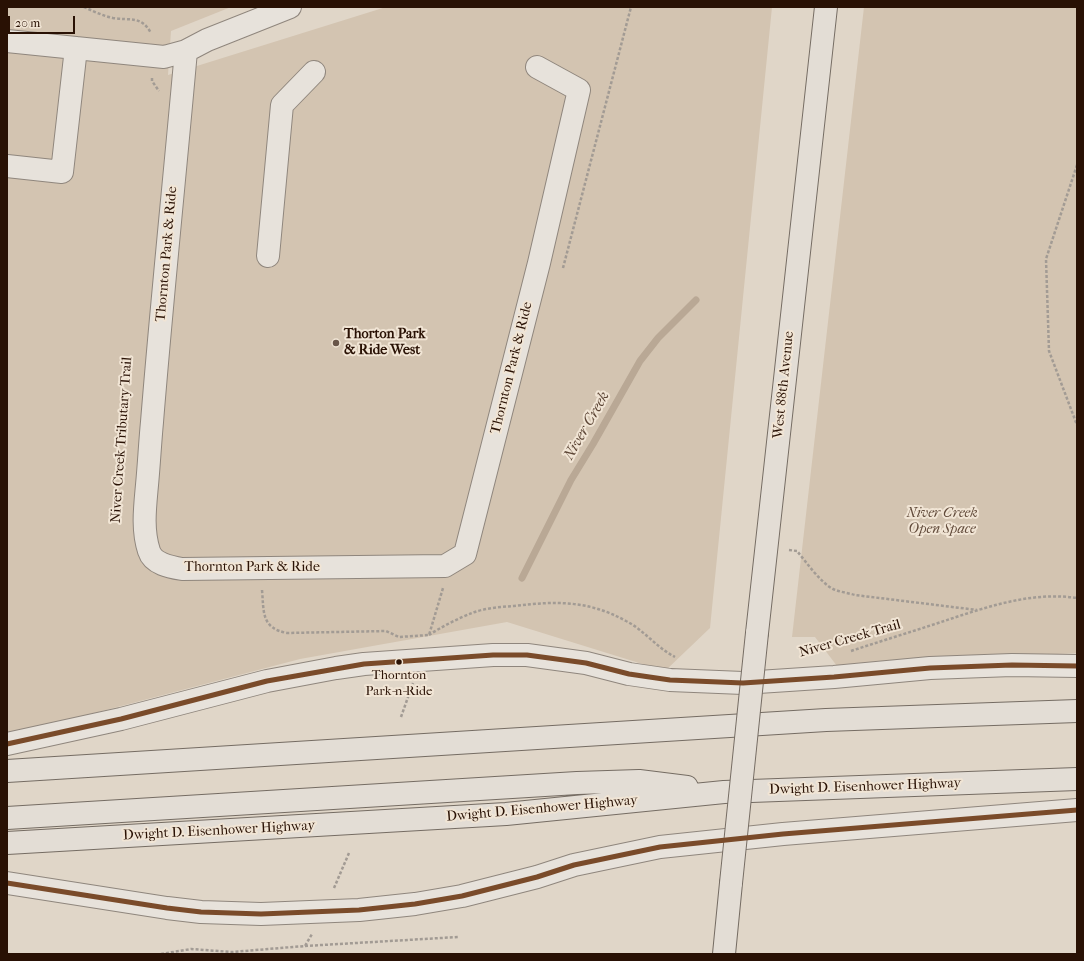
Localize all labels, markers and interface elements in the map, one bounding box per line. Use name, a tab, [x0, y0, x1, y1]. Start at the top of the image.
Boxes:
scale bar	[10, 8, 77, 34]
text: 20 m	[15, 16, 40, 30]
street label: Thornton Park & Ride	[153, 186, 181, 322]
street label: Thornton Park & Ride	[487, 300, 537, 436]
place label: Thorton Park & Ride West	[344, 327, 426, 360]
street label: West 88th Avenue	[770, 330, 798, 440]
marker: Thorton Park & Ride West	[331, 338, 341, 348]
street label: Niver Creek Tributary Trail	[108, 356, 136, 524]
water label: Niver Creek	[560, 389, 614, 463]
park label: Niver Creek Open Space	[906, 506, 978, 538]
street label: Thornton Park & Ride	[184, 560, 320, 576]
street label: Niver Creek Trail	[797, 616, 903, 662]
marker: Thornton Park-n-Ride	[394, 657, 404, 667]
place label: Thornton Park-n-Ride	[366, 668, 432, 699]
street label: Dwight D. Eisenhower Highway	[769, 775, 961, 799]
street label: Dwight D. Eisenhower Highway	[446, 792, 638, 826]
street label: Dwight D. Eisenhower Highway	[123, 818, 315, 844]

